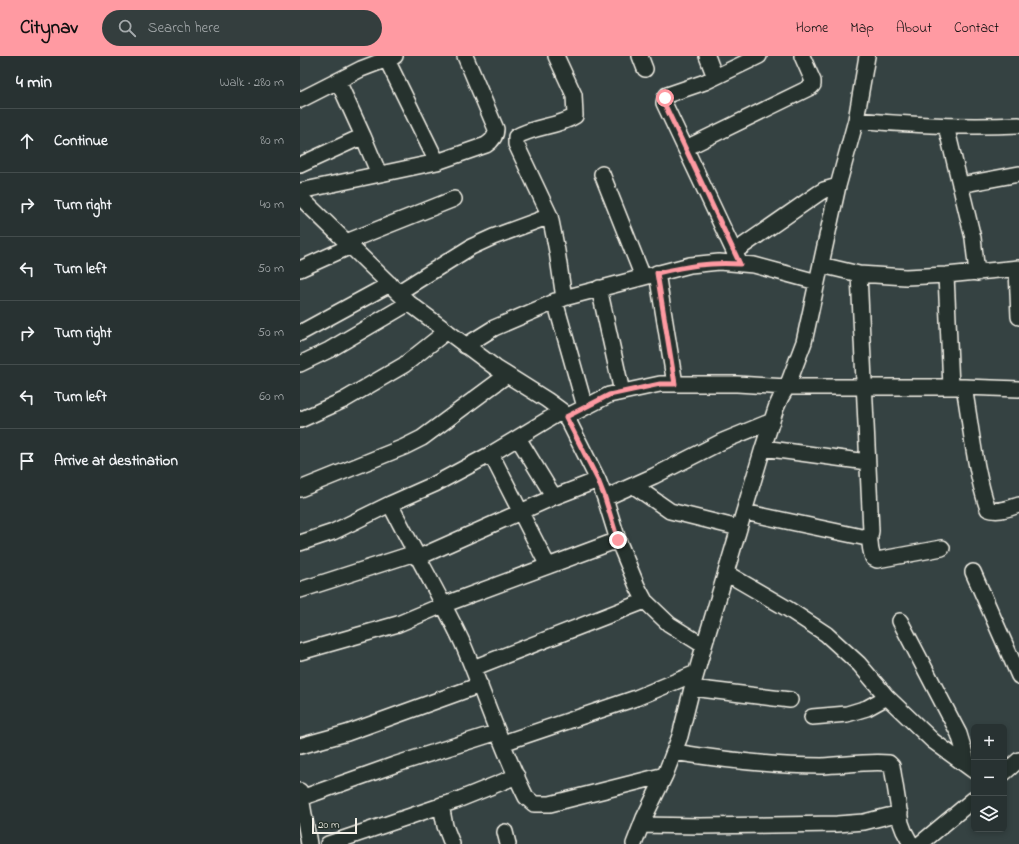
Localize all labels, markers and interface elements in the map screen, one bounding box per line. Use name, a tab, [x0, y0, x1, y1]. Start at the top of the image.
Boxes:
search box	[102, 10, 382, 46]
text: Citynav	[20, 15, 78, 42]
icon: search	[116, 17, 138, 39]
text: Search here	[148, 17, 220, 39]
text: Home	[796, 18, 828, 39]
text: Map	[850, 18, 874, 39]
text: About	[896, 18, 932, 39]
text: Contact	[954, 18, 999, 39]
text: 4 min	[16, 70, 52, 95]
text: Walk · 280 m	[219, 73, 284, 92]
route start	[656, 89, 674, 107]
icon: ahead	[16, 130, 38, 152]
text: Continue	[54, 130, 108, 152]
text: 80 m	[260, 131, 284, 150]
icon: right	[16, 194, 38, 216]
text: Turn right	[54, 194, 112, 216]
text: 40 m	[260, 195, 284, 214]
icon: left	[16, 258, 38, 280]
text: Turn left	[54, 258, 107, 280]
text: 50 m	[258, 259, 284, 278]
icon: right	[16, 322, 38, 344]
text: Turn right	[54, 322, 112, 344]
text: 50 m	[258, 323, 284, 342]
icon: left	[16, 386, 38, 408]
text: Turn left	[54, 386, 107, 408]
text: 60 m	[259, 387, 284, 406]
icon: arrive	[16, 450, 38, 472]
text: Arrive at destination	[54, 450, 178, 472]
route end	[609, 531, 627, 549]
map controls	[971, 724, 1007, 832]
button: +	[971, 724, 1007, 760]
button: −	[971, 760, 1007, 796]
button: layers	[971, 796, 1007, 832]
scale bar	[312, 816, 357, 835]
text: 20 m	[318, 817, 340, 833]

